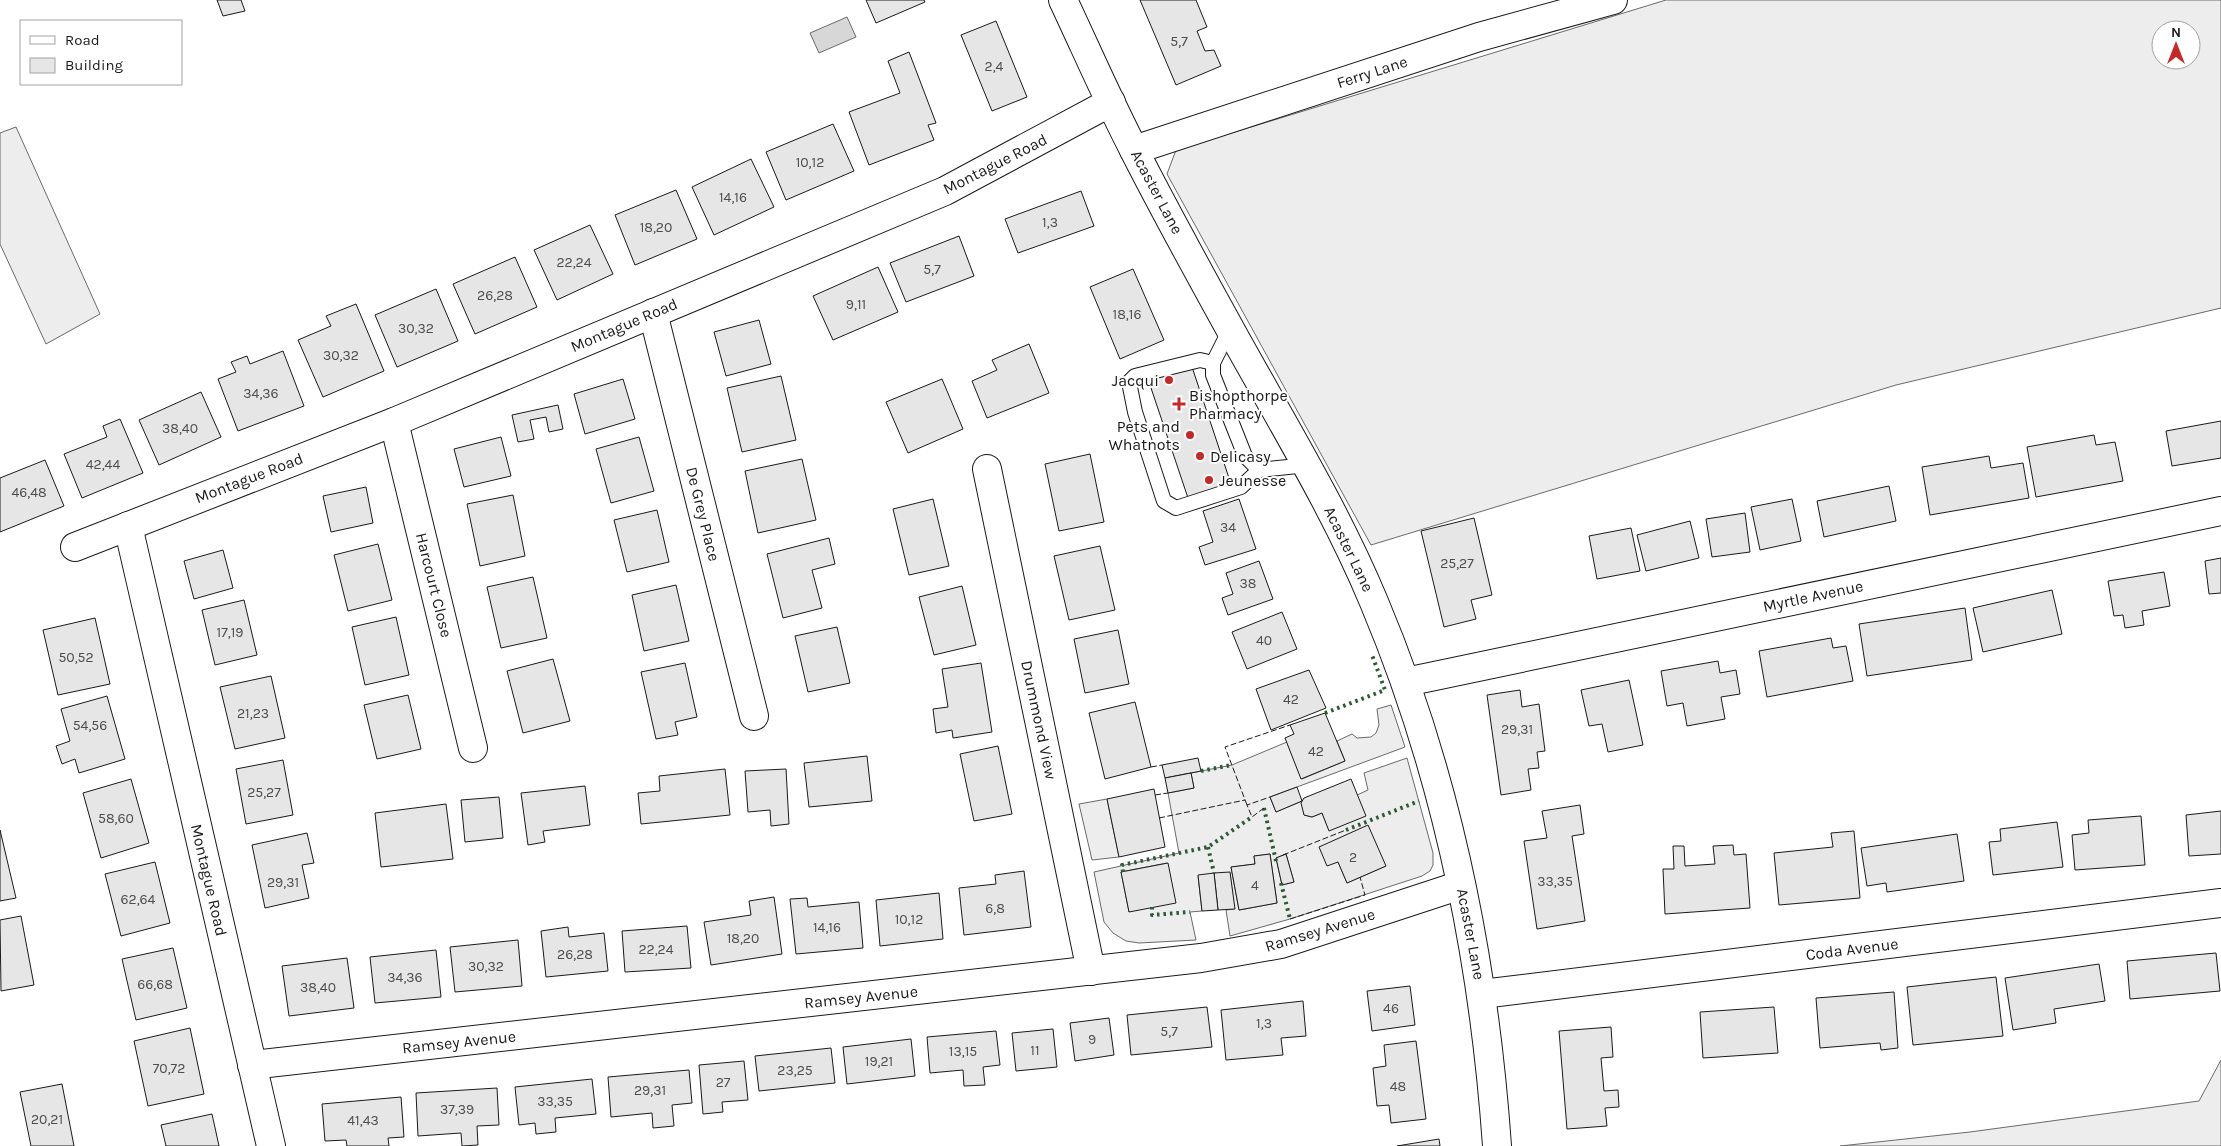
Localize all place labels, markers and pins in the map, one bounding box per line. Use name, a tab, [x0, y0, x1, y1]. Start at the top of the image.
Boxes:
place label: Jacqui	[1112, 371, 1159, 390]
marker: Jacqui	[1163, 374, 1175, 386]
place label: Bishopthorpe Pharmacy	[1189, 386, 1288, 423]
marker: Bishopthorpe Pharmacy	[1173, 398, 1185, 410]
place label: Pets and Whatnots	[1108, 417, 1180, 454]
marker: Pets and Whatnots	[1184, 429, 1196, 441]
place label: Delicasy	[1210, 447, 1271, 466]
marker: Delicasy	[1194, 450, 1206, 462]
place label: Jeunesse	[1219, 471, 1286, 490]
marker: Jeunesse	[1203, 474, 1215, 486]

